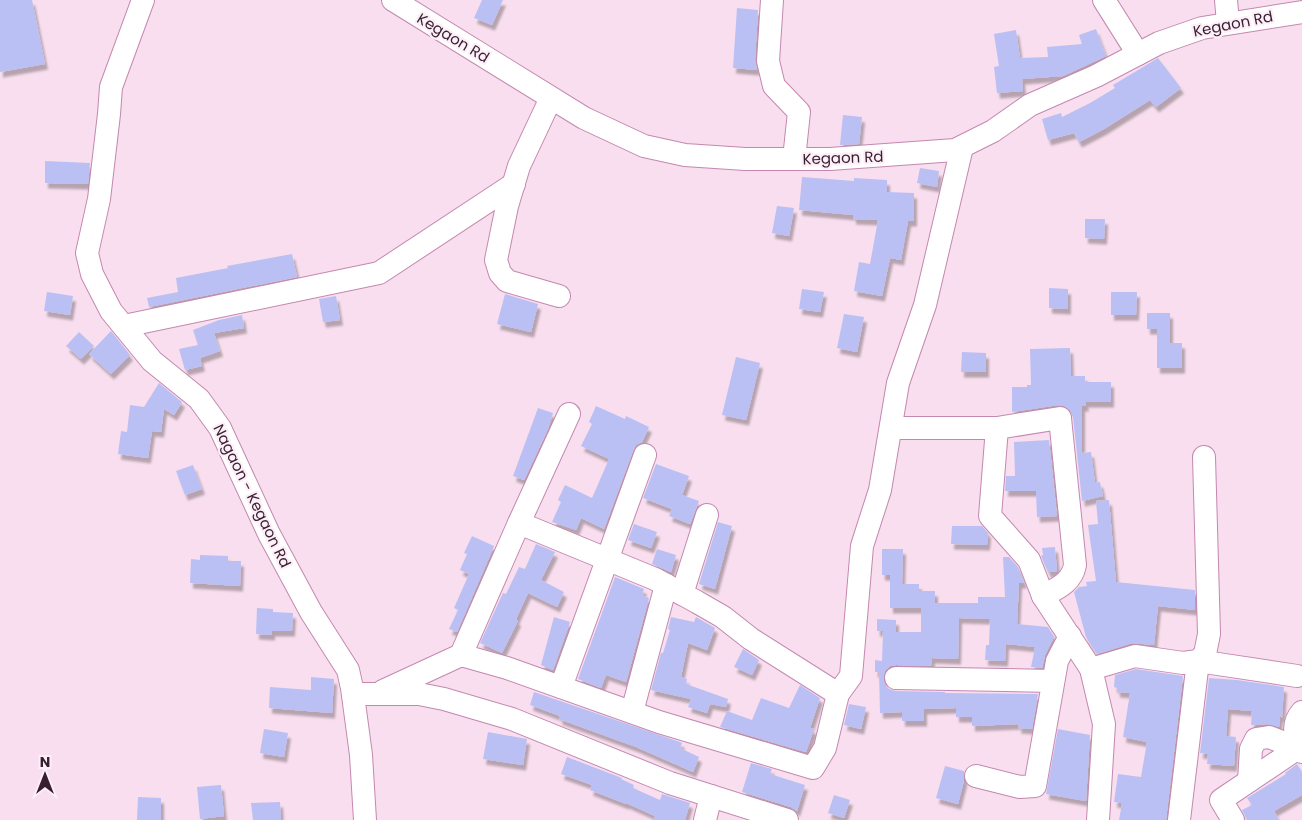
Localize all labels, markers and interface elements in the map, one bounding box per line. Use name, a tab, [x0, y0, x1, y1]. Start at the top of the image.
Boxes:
street label: Kegaon Rd	[1191, 5, 1275, 42]
street label: Kegaon Rd	[413, 8, 493, 67]
street label: Kegaon Rd	[802, 146, 884, 169]
street label: Nagaon - Kegaon Rd	[208, 420, 296, 571]
north arrow	[20, 750, 70, 800]
text: N	[40, 752, 50, 772]

